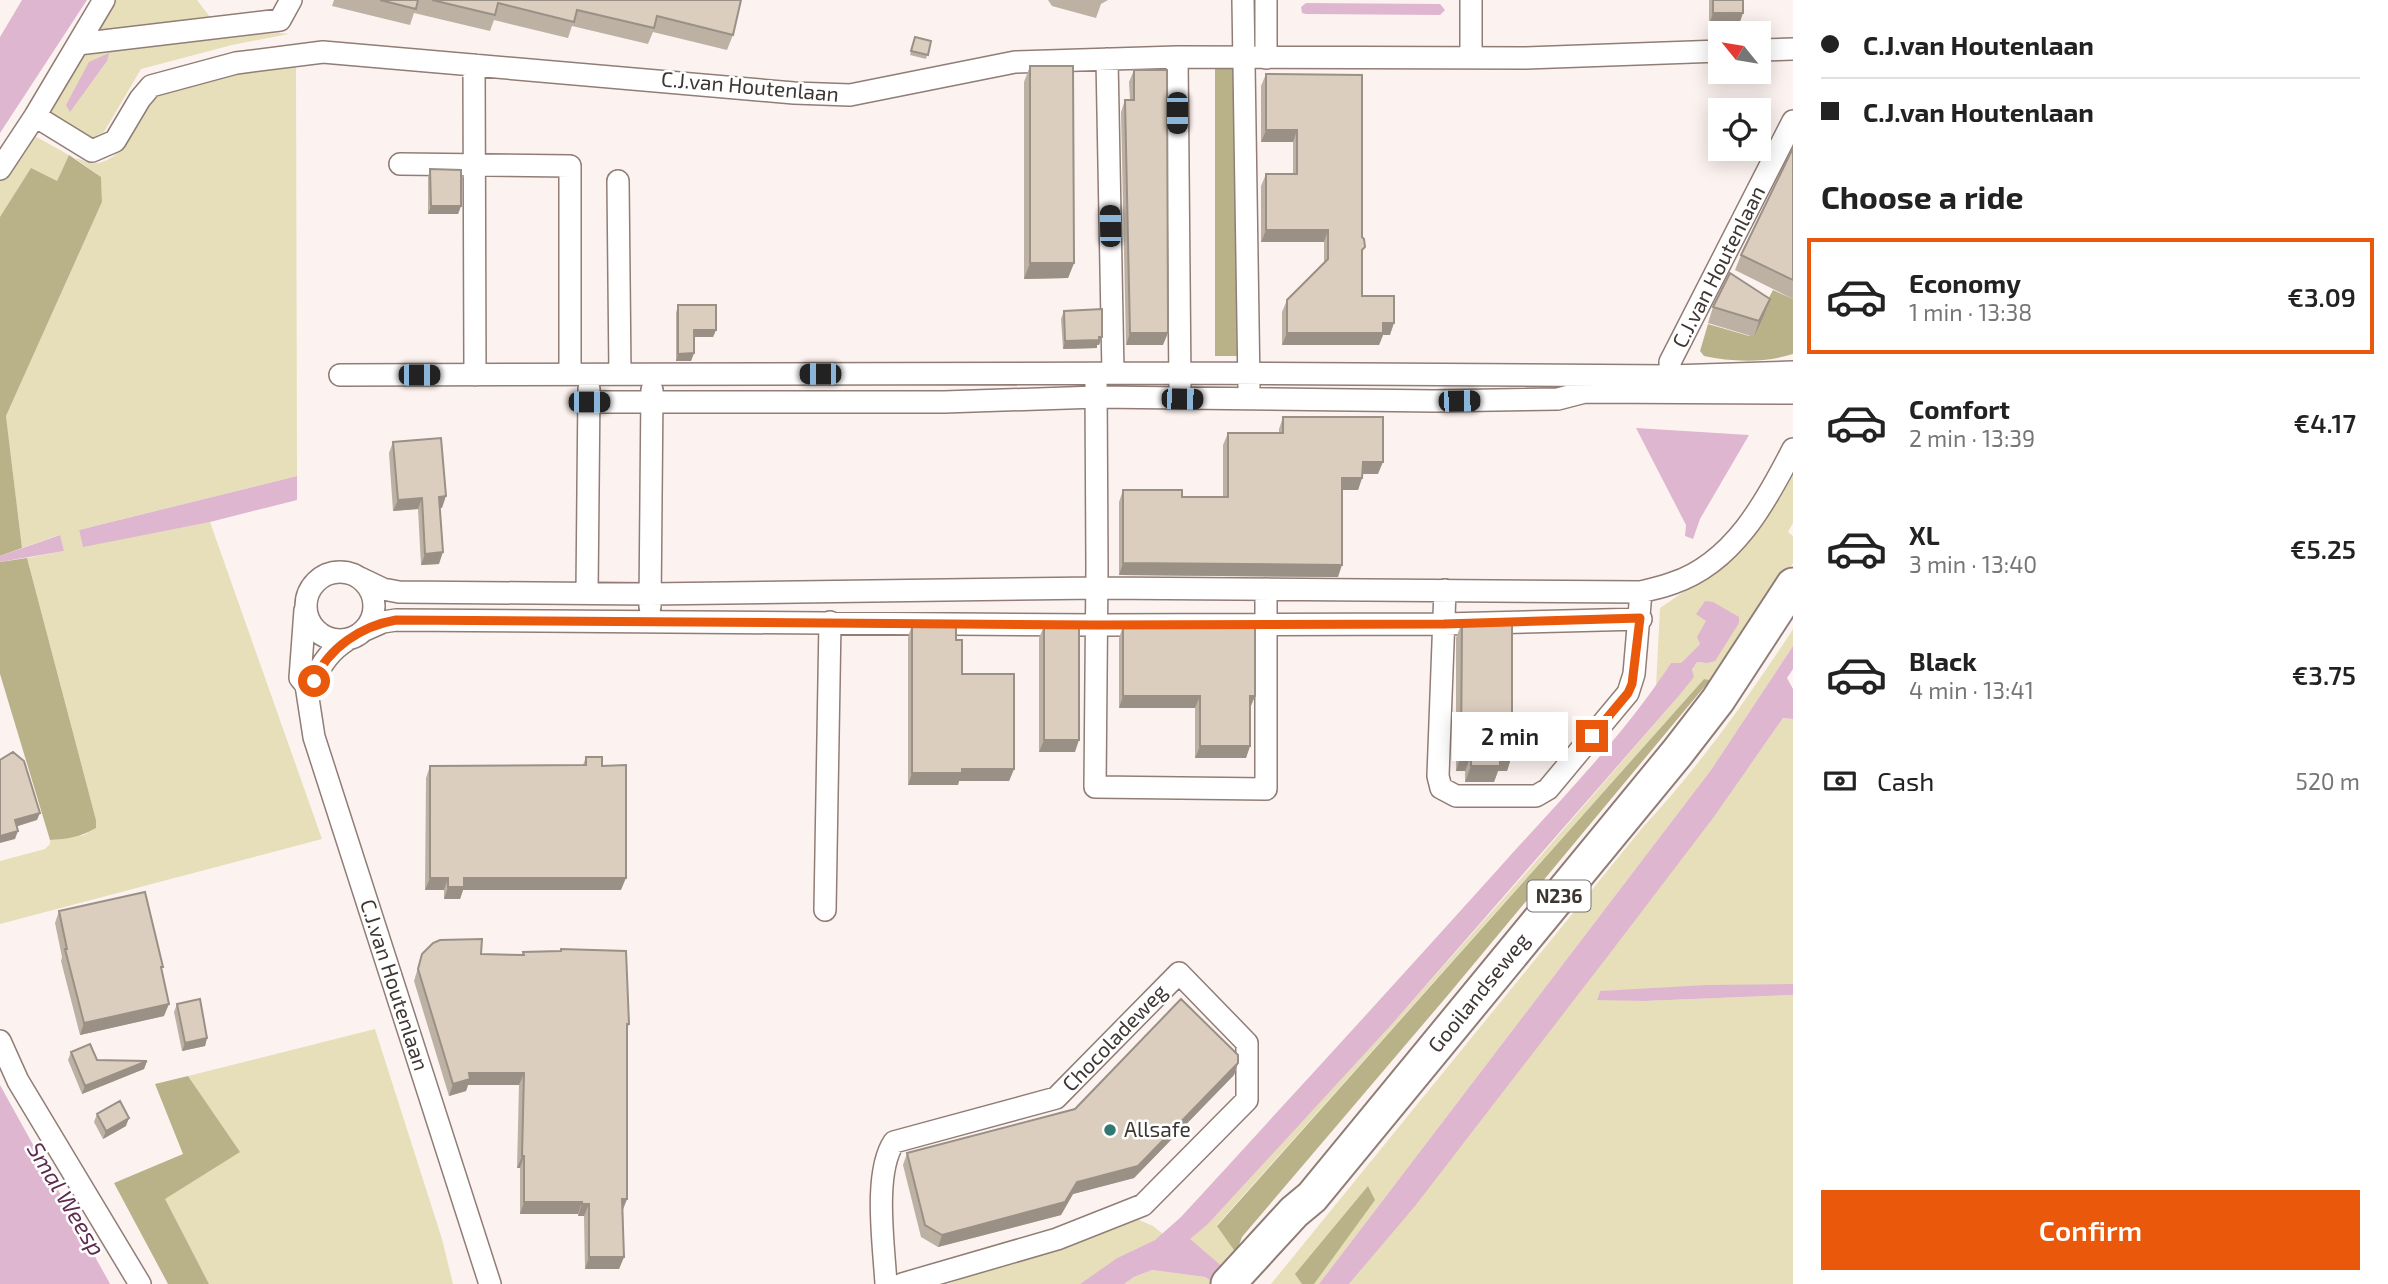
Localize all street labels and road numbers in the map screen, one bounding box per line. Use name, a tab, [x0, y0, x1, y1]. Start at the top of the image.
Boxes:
street label: C.J.van Houtenlaan	[660, 65, 840, 106]
street label: C.J.van Houtenlaan	[1666, 181, 1769, 351]
road number: N236	[1528, 880, 1590, 912]
street label: C.J.van Houtenlaan	[356, 896, 435, 1073]
street label: Gooilandseweg	[1422, 927, 1534, 1057]
street label: Chocoladeweg	[1056, 978, 1172, 1096]

